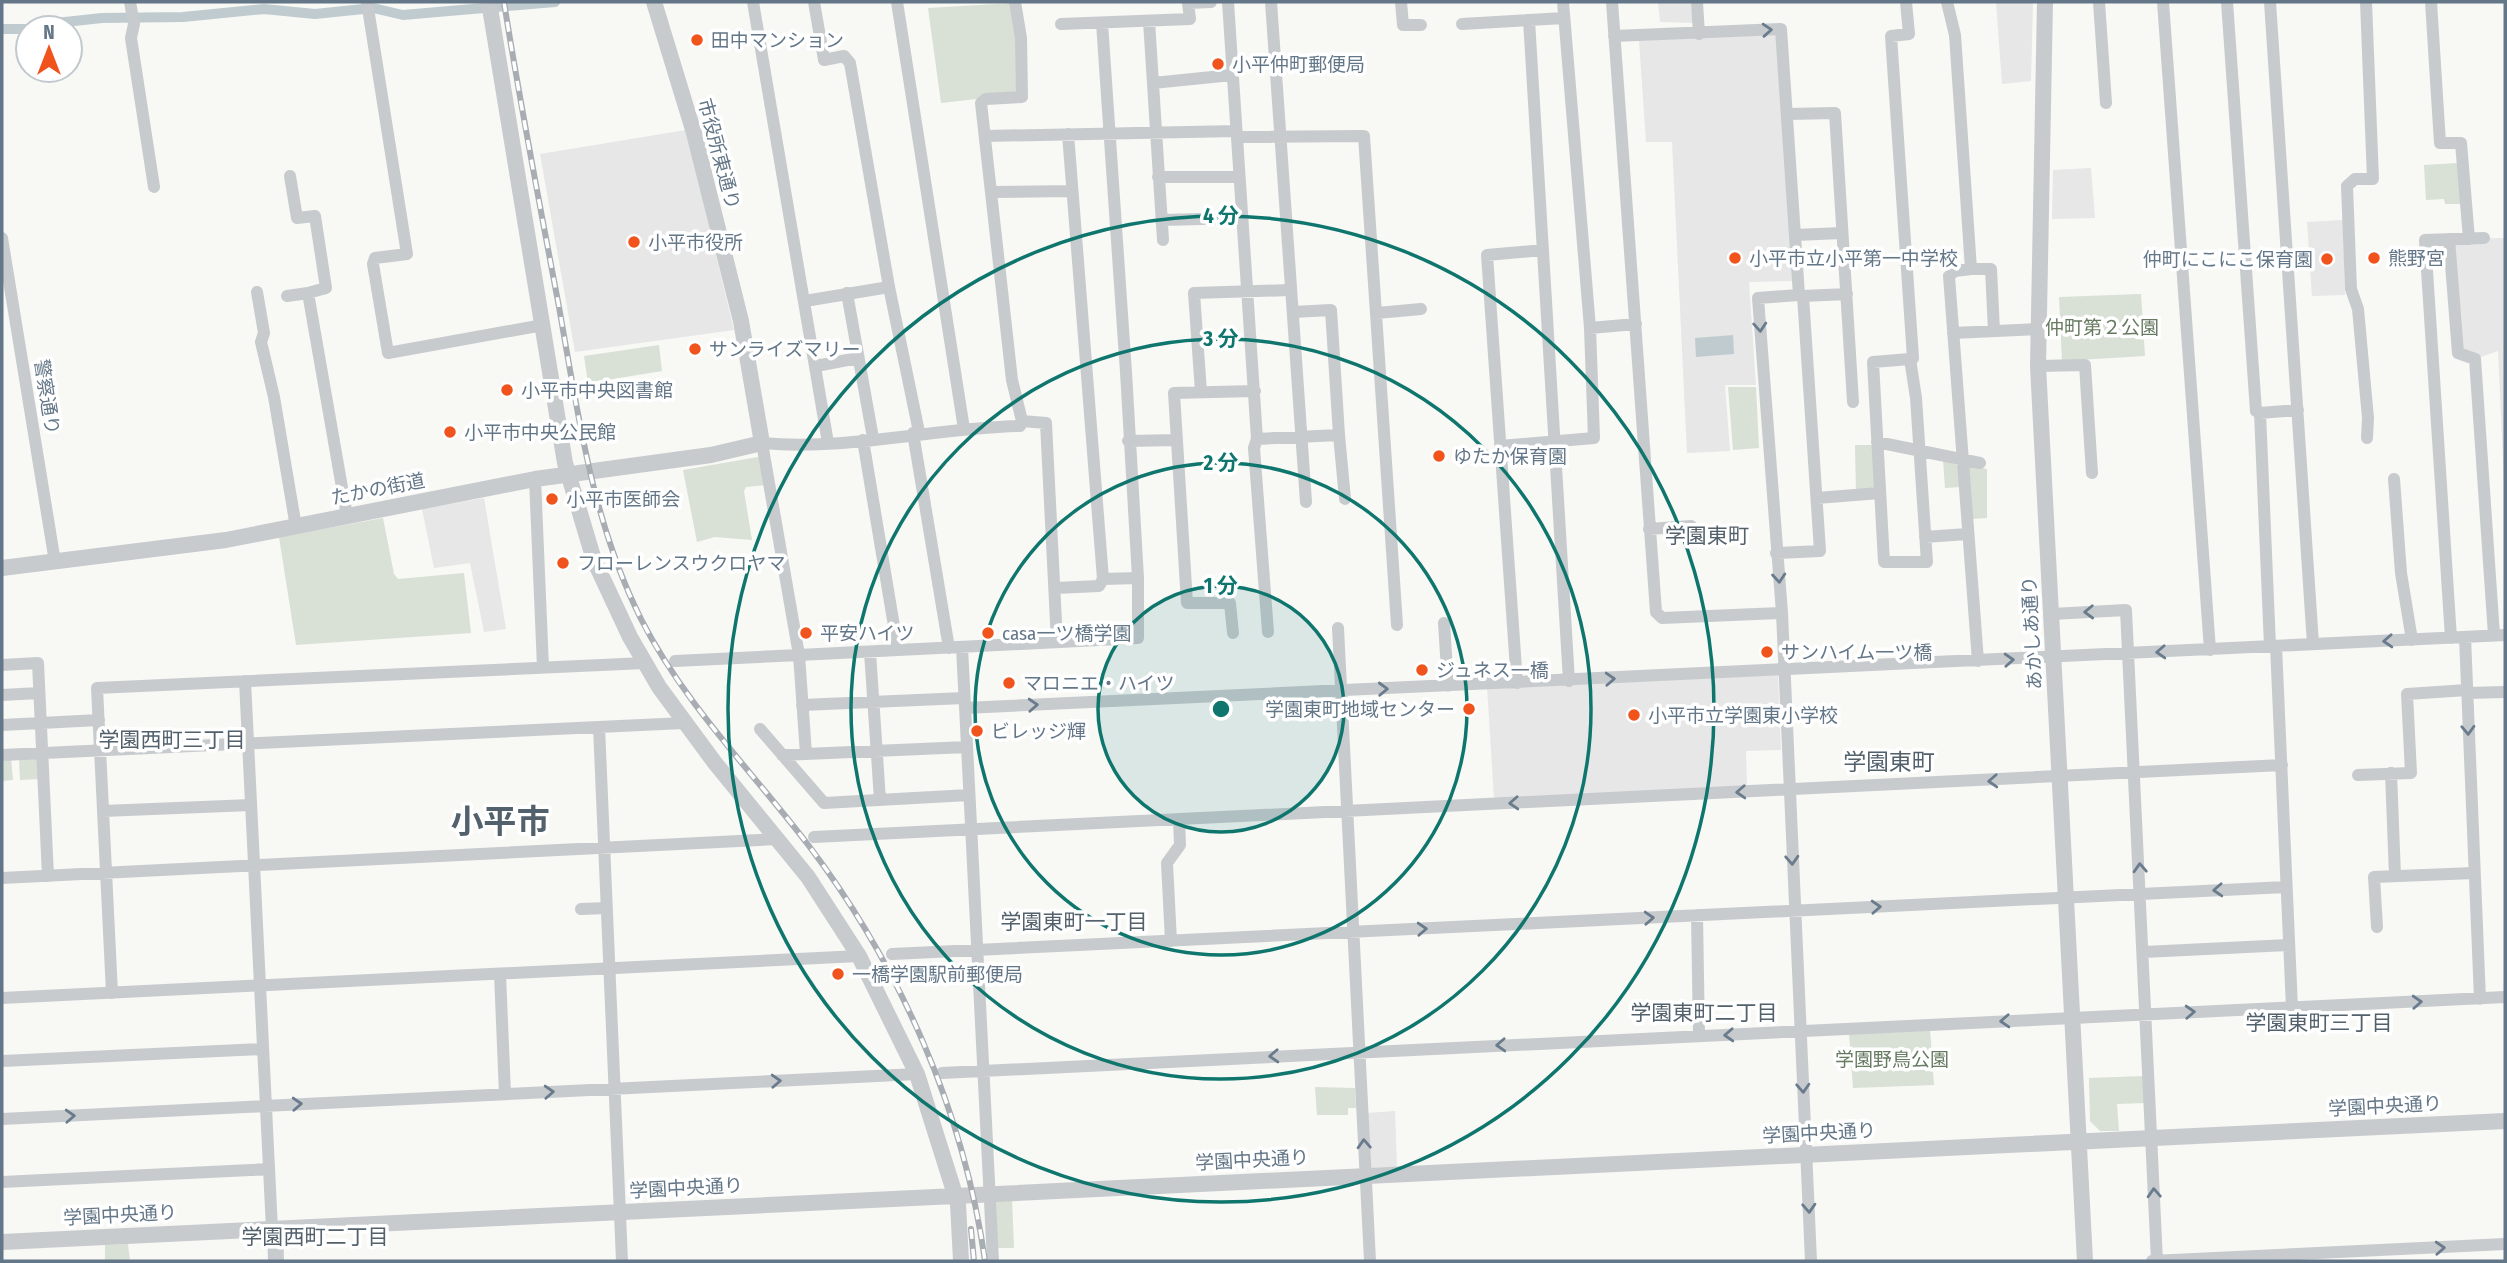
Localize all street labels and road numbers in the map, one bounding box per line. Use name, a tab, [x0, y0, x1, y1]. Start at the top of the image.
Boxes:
street label: 市役所東通り	[693, 96, 745, 212]
street label: 警察通り	[30, 358, 64, 436]
street label: たかの街道	[329, 469, 427, 509]
street label: あかしあ通り	[2018, 575, 2046, 691]
street label: 学園中央通り	[2327, 1092, 2443, 1120]
street label: 学園中央通り	[1761, 1119, 1877, 1147]
street label: 学園中央通り	[1194, 1146, 1310, 1174]
street label: 学園中央通り	[628, 1174, 744, 1202]
street label: 学園中央通り	[62, 1201, 178, 1229]

